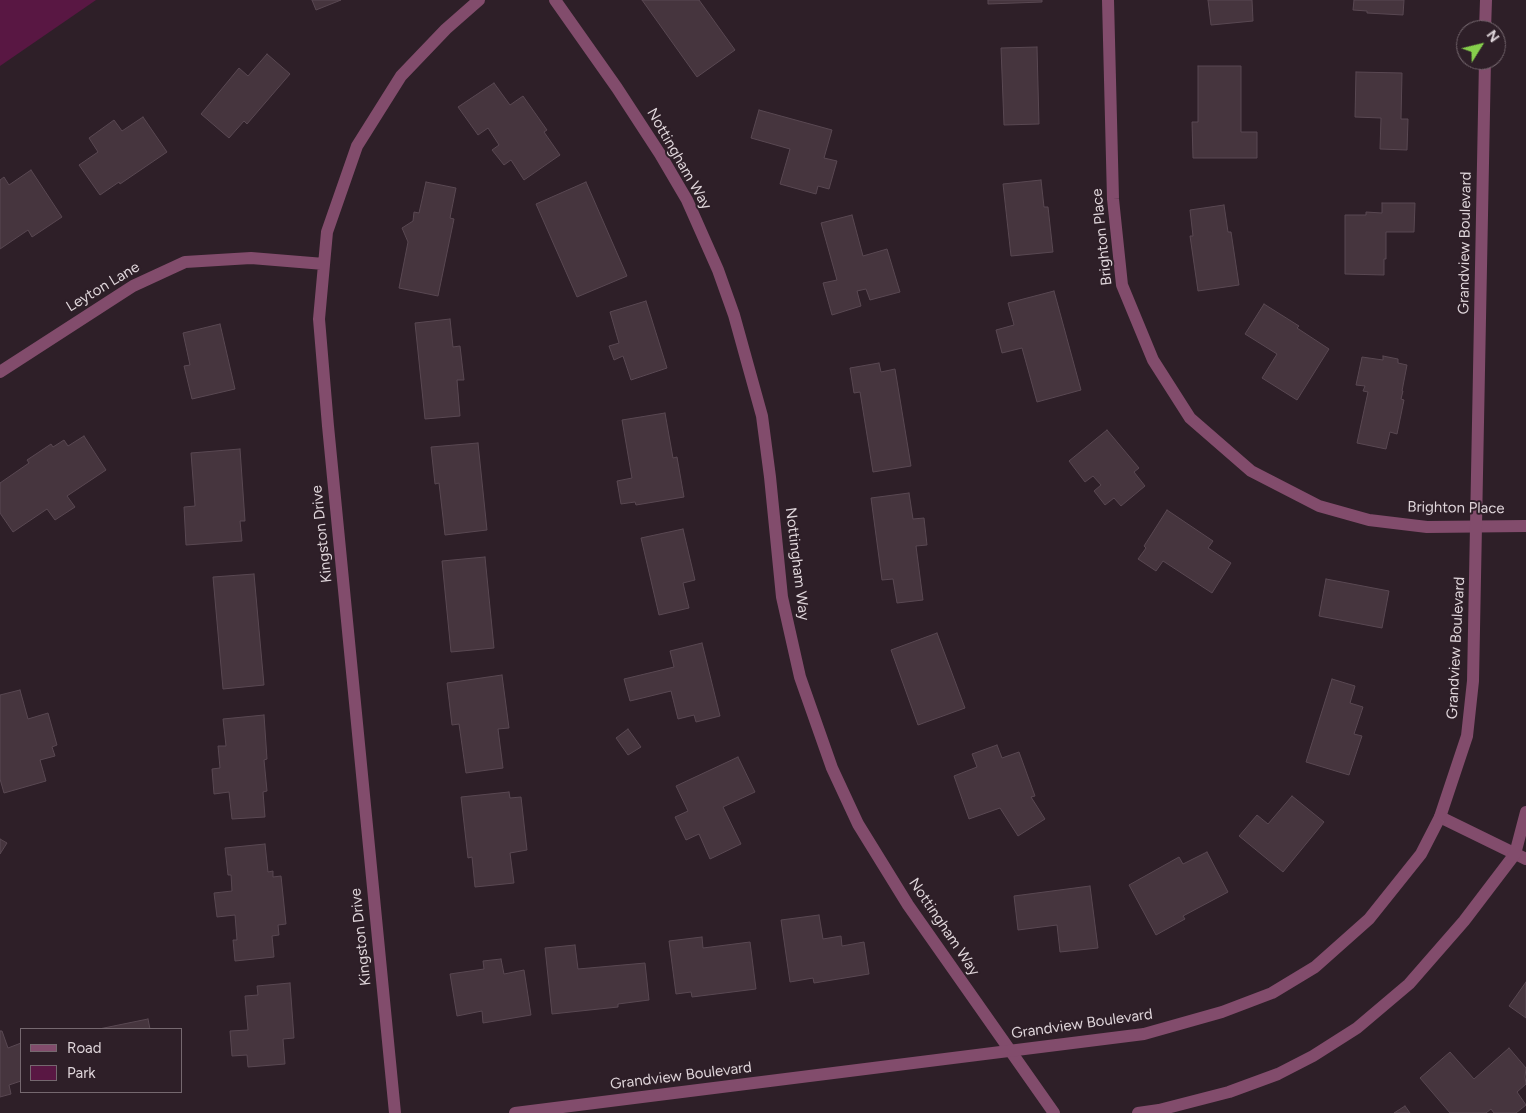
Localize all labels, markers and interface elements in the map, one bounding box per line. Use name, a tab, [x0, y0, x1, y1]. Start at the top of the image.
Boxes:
north arrow	[1456, 20, 1506, 70]
text: N	[1483, 27, 1503, 46]
street label: Nottingham Way	[643, 105, 715, 213]
street label: Grandview Boulevard	[1455, 172, 1475, 314]
street label: Brighton Place	[1088, 188, 1116, 286]
street label: Leyton Lane	[63, 258, 143, 316]
street label: Kingston Drive	[308, 484, 336, 584]
street label: Brighton Place	[1407, 498, 1505, 518]
street label: Nottingham Way	[781, 506, 813, 622]
street label: Grandview Boulevard	[1443, 576, 1469, 720]
street label: Nottingham Way	[905, 875, 983, 979]
street label: Kingston Drive	[347, 887, 375, 987]
street label: Grandview Boulevard	[1010, 1005, 1154, 1043]
legend	[20, 1028, 182, 1093]
text: Road	[67, 1039, 102, 1057]
street label: Grandview Boulevard	[609, 1058, 753, 1094]
text: Park	[67, 1064, 96, 1082]

